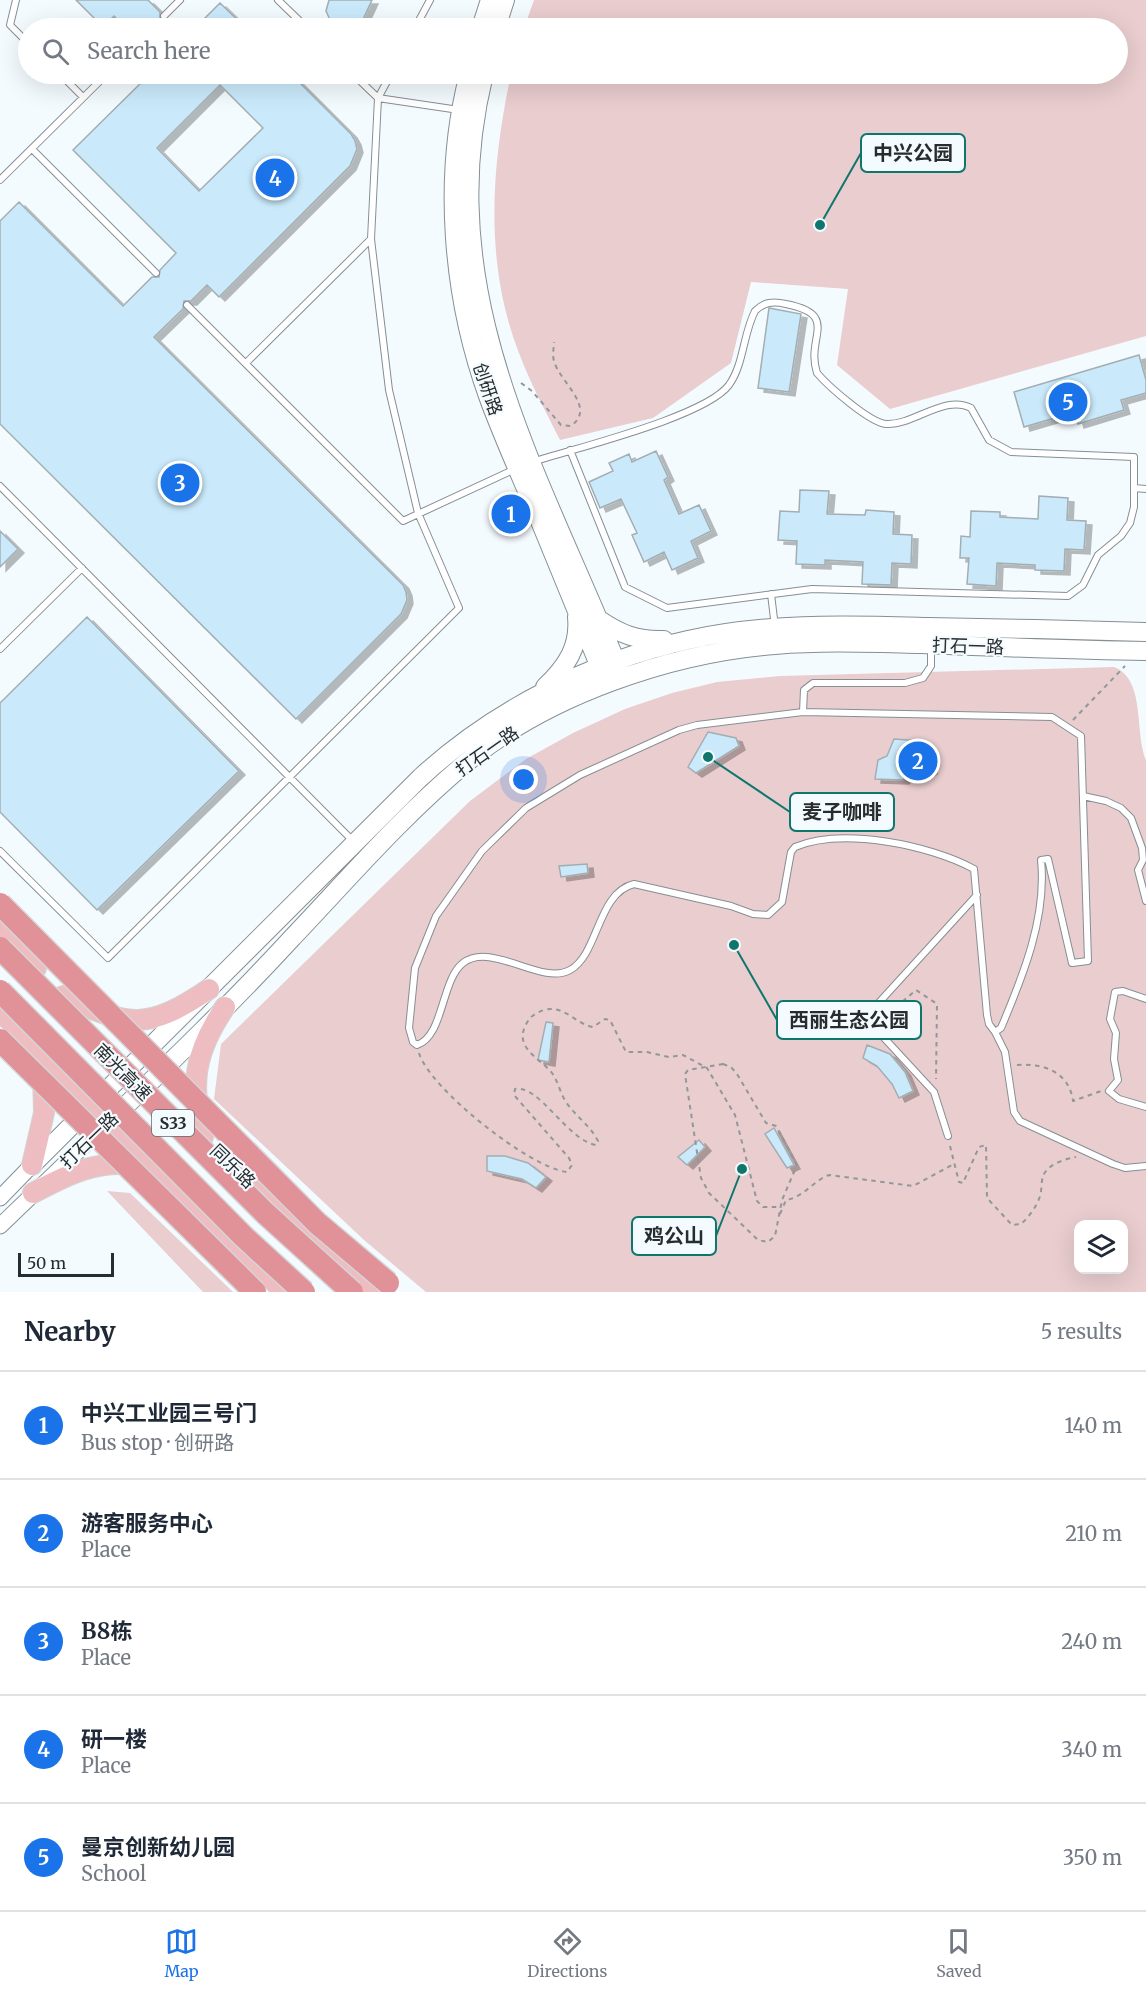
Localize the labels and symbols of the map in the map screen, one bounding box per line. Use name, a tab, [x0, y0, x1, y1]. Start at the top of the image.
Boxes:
callout: 中兴公园	[861, 134, 965, 172]
text: 中兴公园	[873, 140, 953, 165]
pin: 4	[256, 156, 294, 201]
street label: 创研路	[468, 360, 508, 418]
pin: 5	[1048, 380, 1088, 424]
pin: 3	[160, 460, 200, 506]
pin: 1	[492, 492, 530, 536]
street label: 打石一路	[932, 633, 1004, 659]
street label: 打石一路	[451, 721, 523, 781]
pin: 2	[898, 738, 938, 783]
your location	[509, 765, 538, 794]
callout: 麦子咖啡	[790, 793, 894, 831]
text: 麦子咖啡	[802, 799, 882, 824]
callout: 西丽生态公园	[777, 1001, 921, 1039]
text: 西丽生态公园	[789, 1007, 909, 1032]
street label: 南光高速	[89, 1038, 157, 1106]
street label: 打石一路	[55, 1107, 123, 1173]
road number: S33	[152, 1110, 194, 1136]
street label: 同乐路	[206, 1139, 260, 1193]
callout: 鸡公山	[632, 1217, 716, 1255]
text: 鸡公山	[644, 1223, 704, 1248]
scale bar	[18, 1250, 114, 1278]

